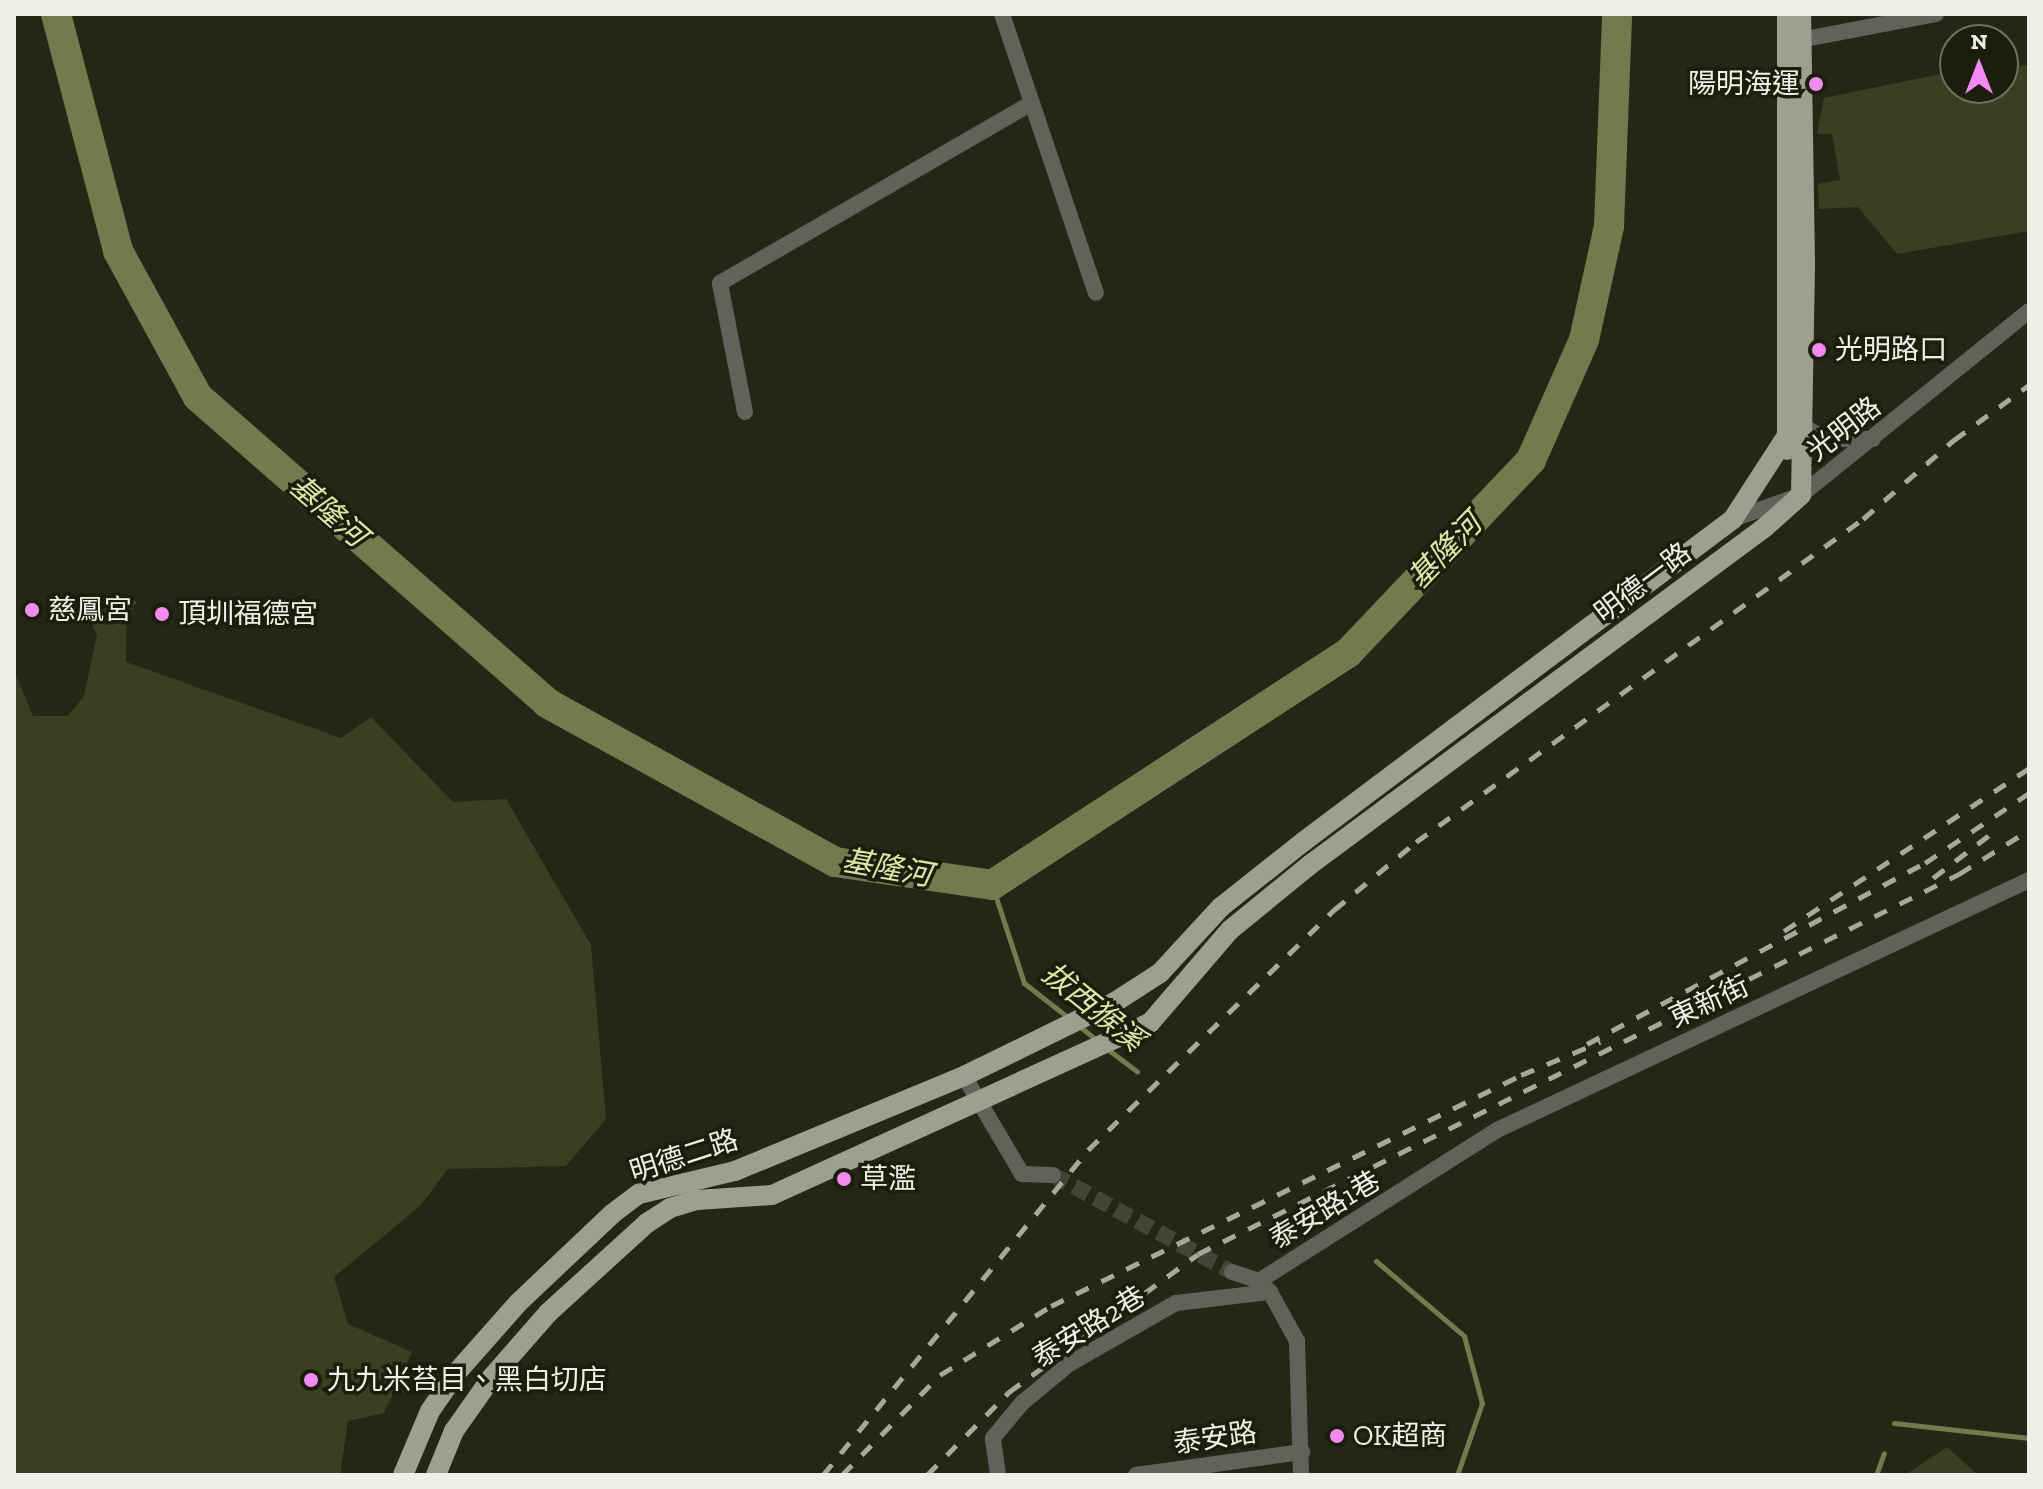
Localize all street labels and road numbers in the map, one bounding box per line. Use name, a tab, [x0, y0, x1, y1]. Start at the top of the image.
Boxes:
street label: 光明路	[1801, 390, 1887, 468]
street label: 明德一路	[1588, 536, 1698, 630]
street label: 東新街	[1664, 969, 1754, 1035]
street label: 明德二路	[626, 1123, 742, 1189]
street label: 泰安路1巷	[1264, 1164, 1386, 1256]
street label: 泰安路2巷	[1026, 1279, 1152, 1375]
street label: 泰安路	[1171, 1416, 1259, 1460]

